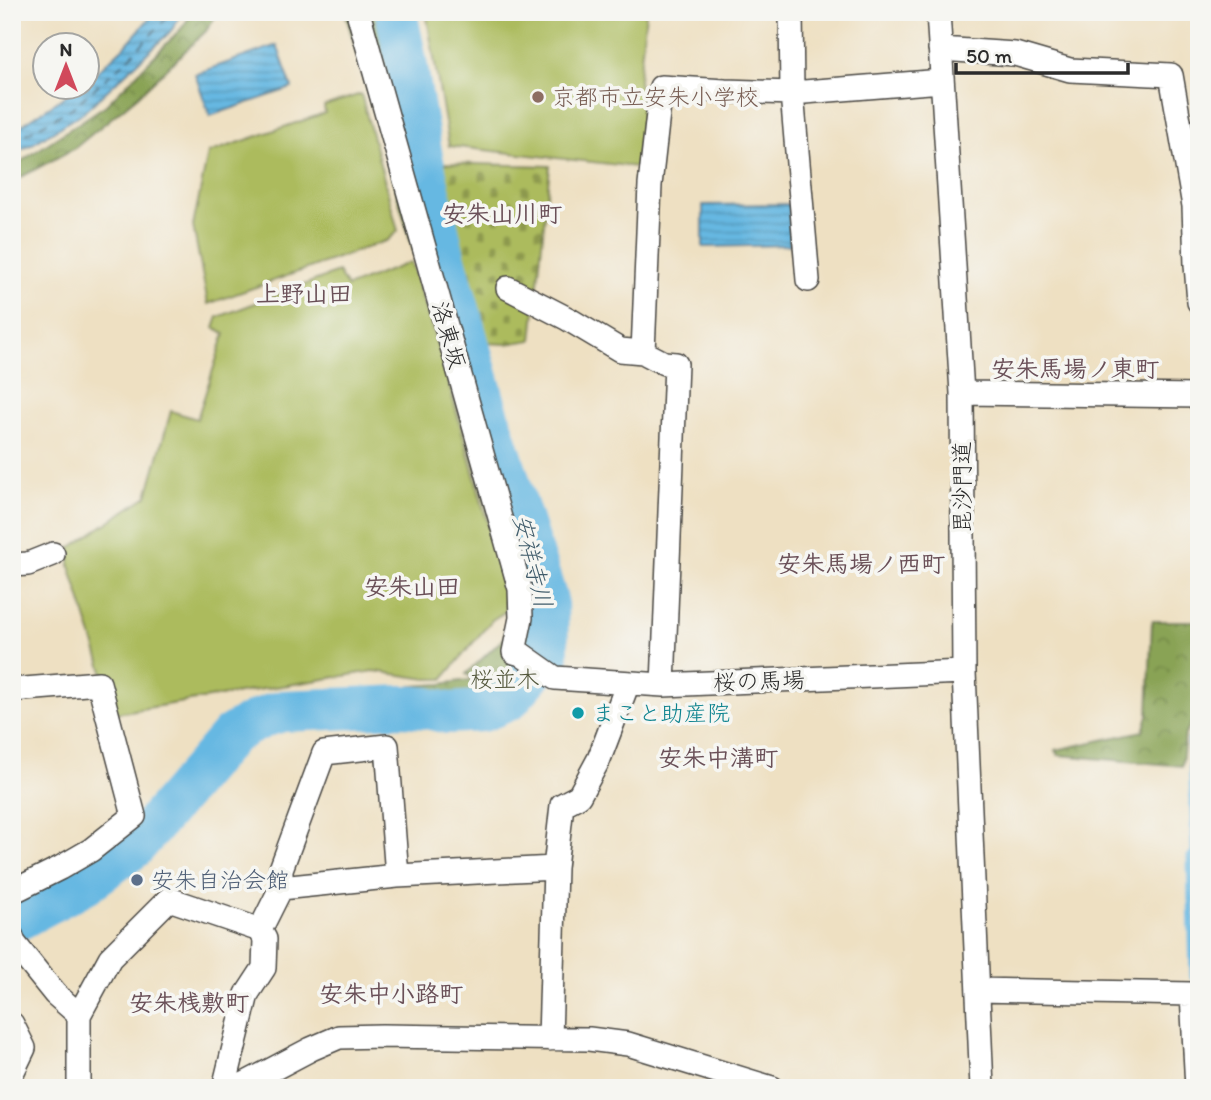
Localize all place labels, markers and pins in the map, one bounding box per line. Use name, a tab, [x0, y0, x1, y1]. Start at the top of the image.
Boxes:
place label: 京都市立安朱小学校	[552, 83, 759, 111]
marker: 京都市立安朱小学校	[530, 89, 546, 105]
place label: まこと助産院	[592, 699, 730, 727]
marker: まこと助産院	[570, 705, 586, 721]
place label: 安朱自治会館	[151, 866, 289, 894]
marker: 安朱自治会館	[129, 872, 145, 888]

